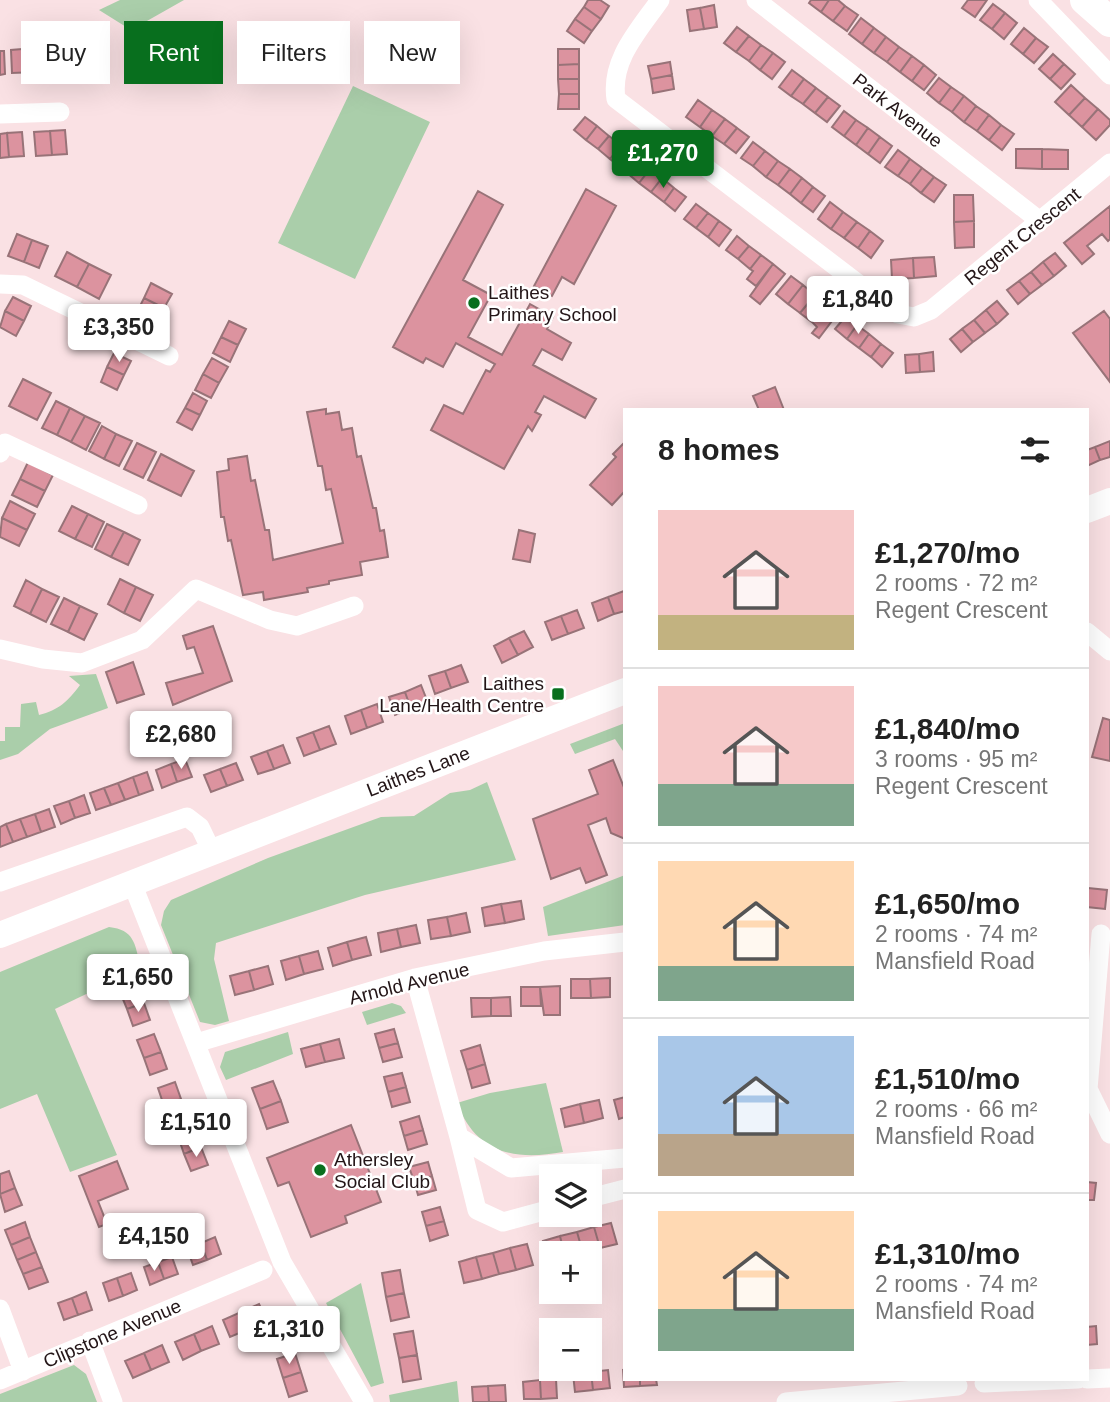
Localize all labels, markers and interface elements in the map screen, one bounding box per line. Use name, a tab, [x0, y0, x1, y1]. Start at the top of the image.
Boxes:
chip: Buy	[21, 21, 110, 84]
chip: Rent	[124, 21, 223, 84]
chip: Filters	[237, 21, 350, 84]
chip: New	[364, 21, 460, 84]
street label: Park Avenue	[849, 69, 946, 152]
pin: £1,270	[606, 130, 720, 190]
text: £1,270	[628, 140, 698, 166]
street label: Regent Crescent	[960, 183, 1085, 289]
pin: £1,840	[801, 276, 915, 336]
place label: Laithes Primary School	[488, 282, 617, 325]
text: £1,840	[823, 286, 893, 312]
marker: Laithes Primary School	[466, 295, 482, 311]
pin: £3,350	[62, 304, 176, 364]
text: £3,350	[84, 314, 154, 340]
icon: filters	[1016, 431, 1054, 469]
text: 8 homes	[658, 433, 780, 466]
text: £1,270/mo	[875, 536, 1020, 569]
icon: home	[714, 538, 798, 622]
text: 2 rooms · 72 m²	[875, 570, 1037, 596]
text: Regent Crescent	[875, 597, 1048, 623]
place label: Laithes Lane/Health Centre	[379, 673, 544, 716]
marker: Laithes Lane/Health Centre	[550, 686, 566, 702]
pin: £2,680	[124, 712, 238, 771]
text: £1,840/mo	[875, 712, 1020, 745]
icon: home	[714, 714, 798, 798]
text: £2,680	[146, 721, 216, 747]
street label: Laithes Lane	[364, 742, 473, 801]
text: 3 rooms · 95 m²	[875, 746, 1037, 772]
text: Regent Crescent	[875, 773, 1048, 799]
text: £1,650/mo	[875, 887, 1020, 920]
icon: home	[714, 889, 798, 973]
text: 2 rooms · 74 m²	[875, 921, 1037, 947]
text: Mansfield Road	[875, 948, 1035, 974]
pin: £1,650	[81, 954, 195, 1014]
street label: Arnold Avenue	[347, 958, 471, 1009]
text: £1,650	[103, 964, 173, 990]
text: £1,510/mo	[875, 1062, 1020, 1095]
icon: home	[714, 1064, 798, 1148]
text: 2 rooms · 66 m²	[875, 1096, 1037, 1122]
pin: £1,510	[139, 1100, 253, 1159]
text: £1,510	[161, 1109, 231, 1135]
text: Mansfield Road	[875, 1123, 1035, 1149]
place label: Athersley Social Club	[334, 1149, 430, 1192]
marker: Athersley Social Club	[312, 1162, 328, 1178]
map controls	[539, 1164, 602, 1381]
button: layers	[539, 1164, 602, 1227]
pin: £4,150	[97, 1214, 211, 1273]
text: £4,150	[119, 1223, 189, 1249]
text: £1,310/mo	[875, 1237, 1020, 1270]
icon: home	[714, 1239, 798, 1323]
button: +	[539, 1241, 602, 1304]
text: 2 rooms · 74 m²	[875, 1271, 1037, 1297]
street label: Clipstone Avenue	[40, 1295, 184, 1372]
text: Mansfield Road	[875, 1298, 1035, 1324]
pin: £1,310	[232, 1306, 346, 1366]
text: £1,310	[254, 1316, 324, 1342]
button: −	[539, 1318, 602, 1381]

